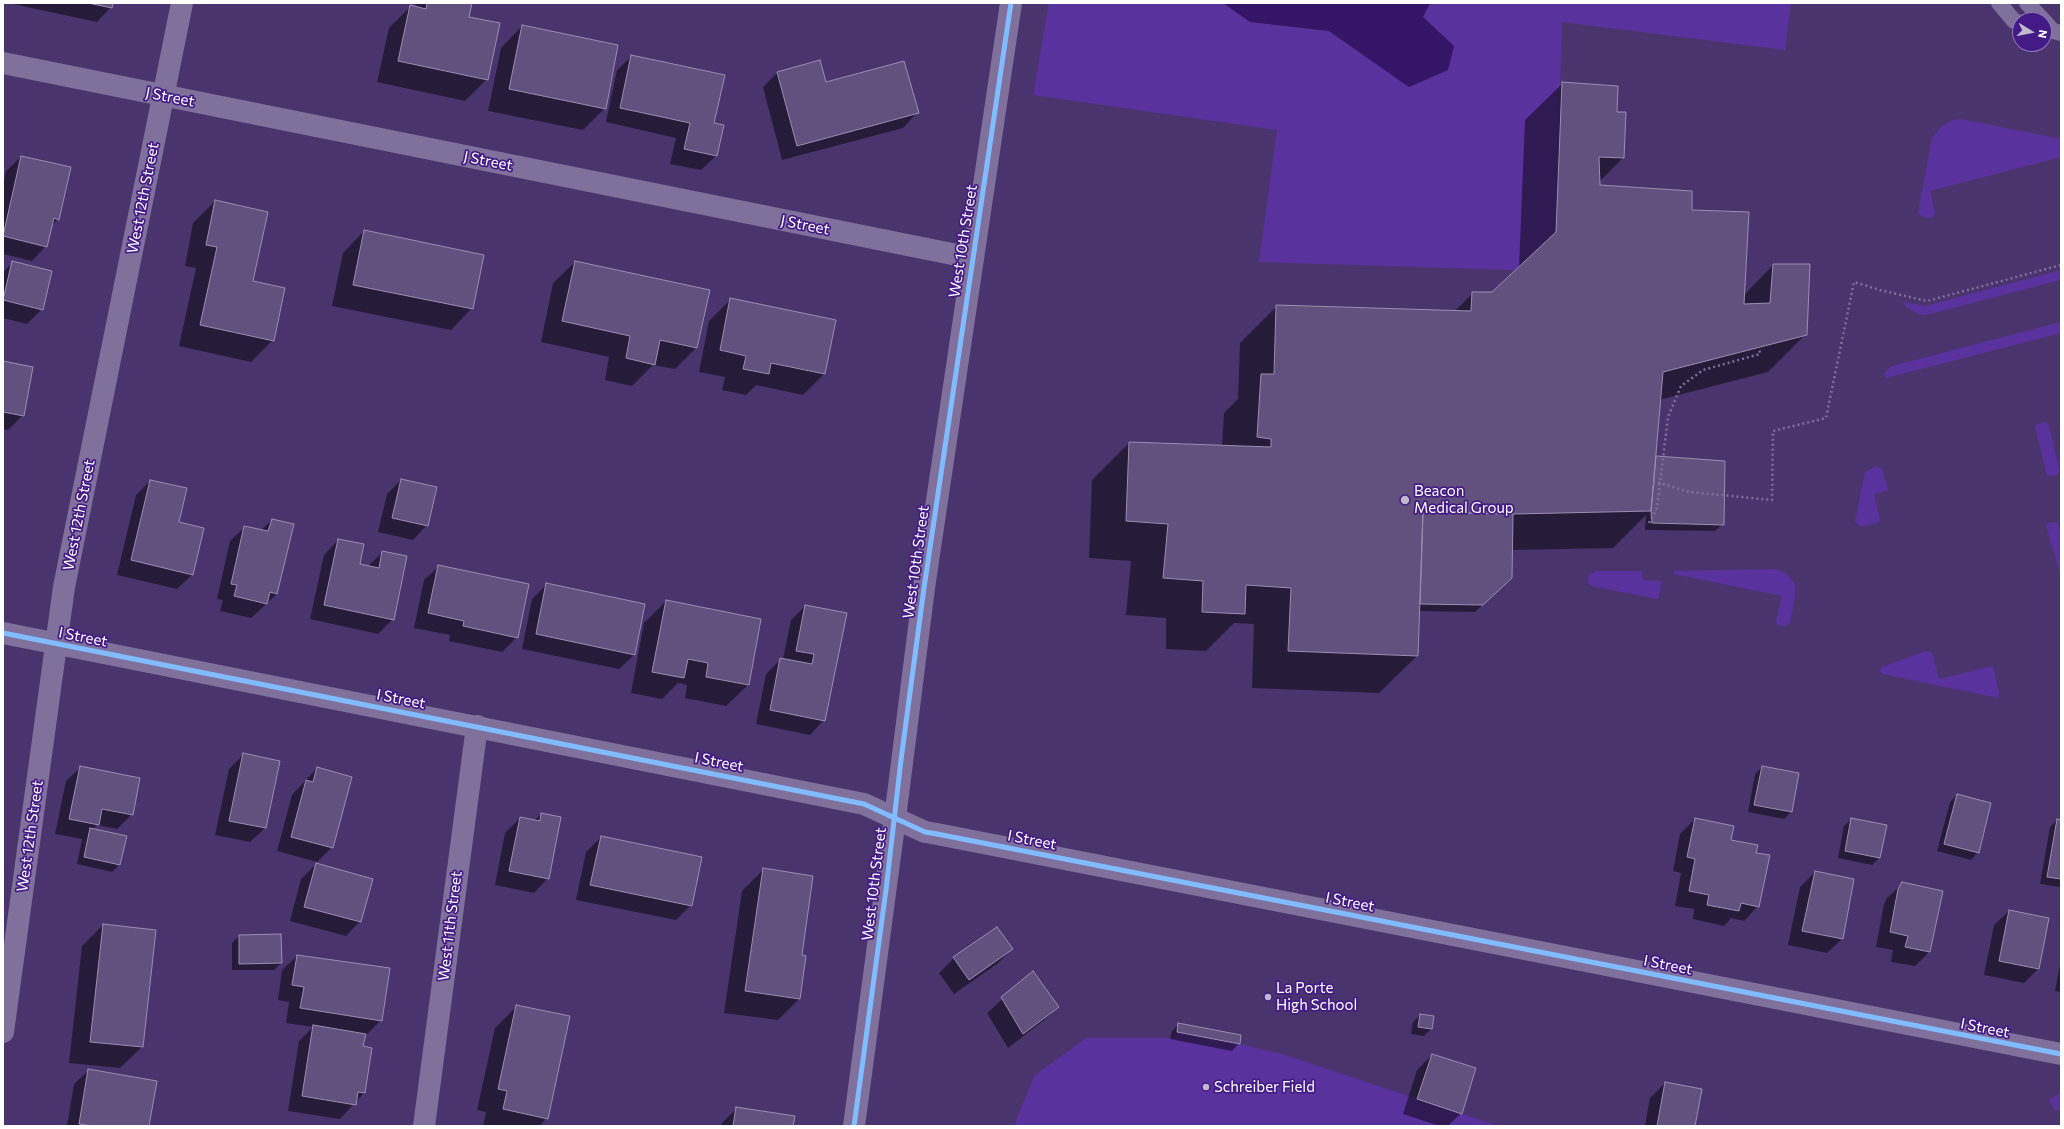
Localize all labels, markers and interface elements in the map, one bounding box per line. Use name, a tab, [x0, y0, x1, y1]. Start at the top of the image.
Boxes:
north arrow	[2012, 12, 2052, 52]
text: N	[2036, 29, 2050, 39]
street label: J Street	[144, 83, 196, 111]
street label: West 12th Street	[123, 141, 163, 255]
street label: J Street	[462, 147, 514, 175]
street label: West 10th Street	[945, 183, 981, 299]
street label: J Street	[779, 211, 831, 239]
street label: West 12th Street	[59, 458, 99, 572]
place label: Beacon Medical Group	[1414, 482, 1514, 517]
marker: Beacon Medical Group	[1399, 494, 1411, 506]
street label: West 10th Street	[899, 504, 933, 620]
street label: I Street	[57, 623, 109, 651]
street label: I Street	[375, 685, 427, 713]
street label: I Street	[693, 748, 745, 776]
street label: West 12th Street	[13, 779, 47, 893]
street label: West 10th Street	[858, 826, 890, 942]
street label: I Street	[1006, 826, 1058, 854]
street label: West 11th Street	[434, 870, 466, 982]
street label: I Street	[1324, 888, 1376, 916]
street label: I Street	[1642, 951, 1694, 979]
place label: La Porte High School	[1276, 979, 1357, 1014]
marker: La Porte High School	[1263, 992, 1273, 1002]
street label: I Street	[1959, 1014, 2011, 1042]
place label: Schreiber Field	[1214, 1078, 1315, 1096]
marker: Schreiber Field	[1201, 1082, 1211, 1092]

